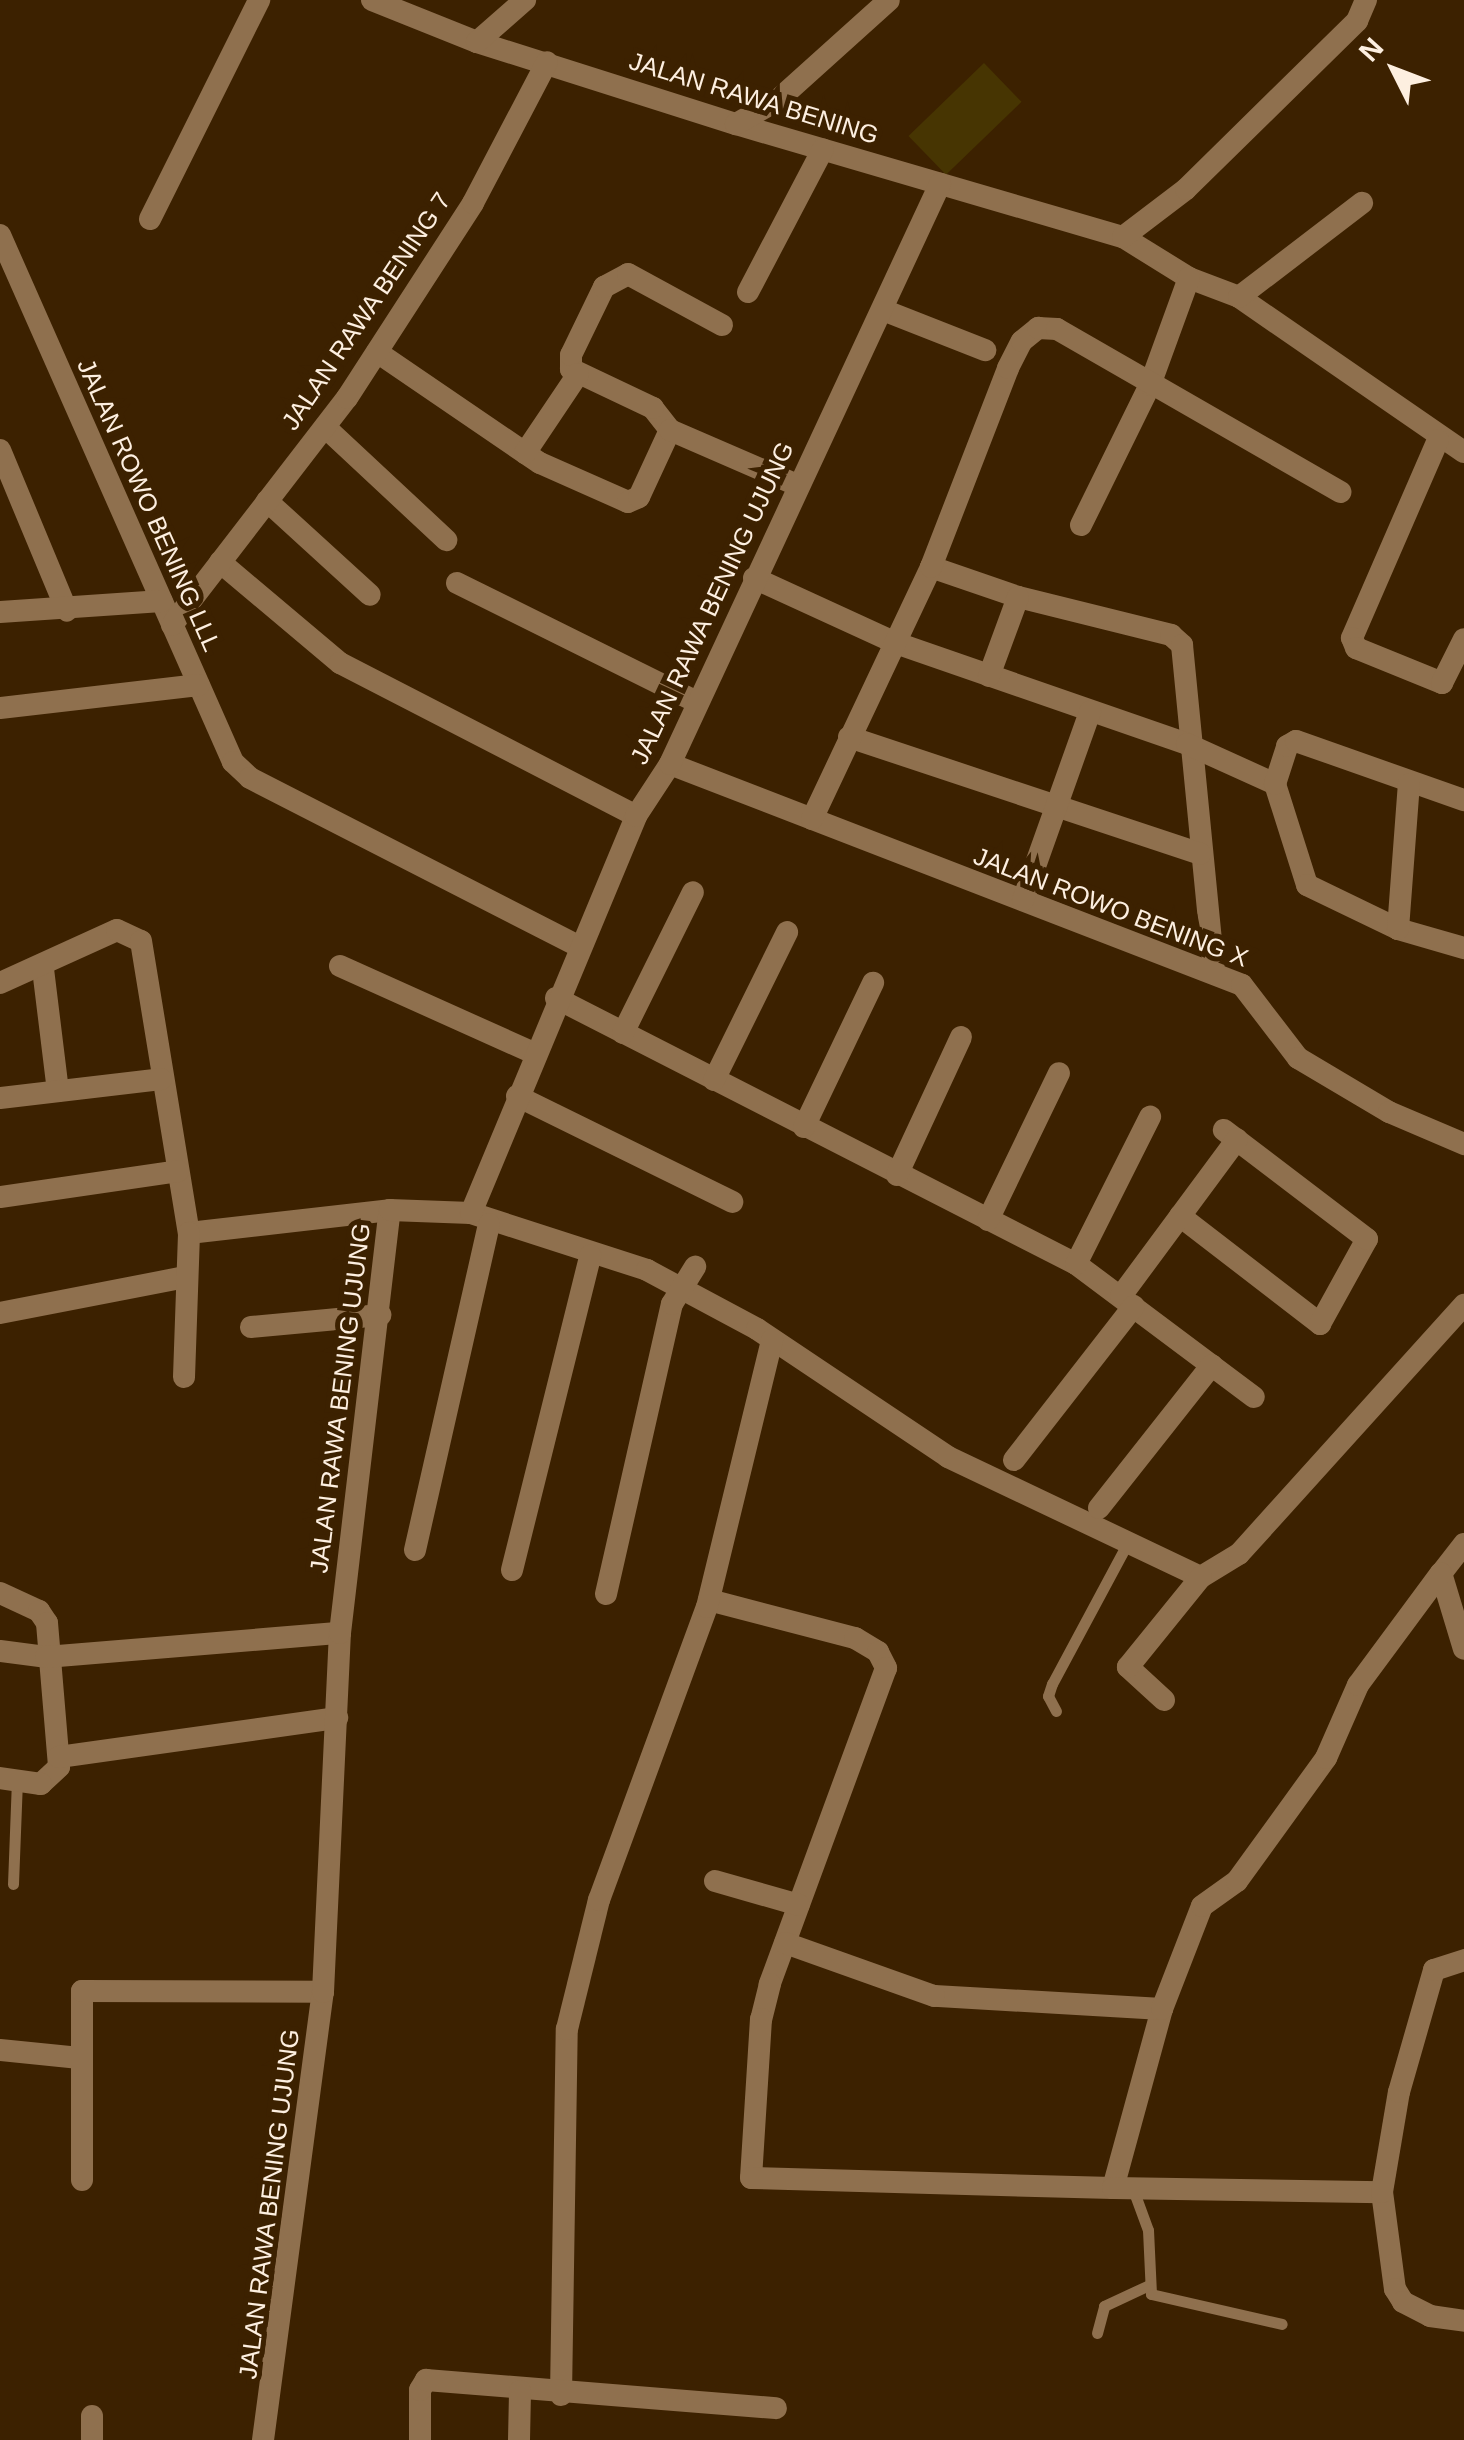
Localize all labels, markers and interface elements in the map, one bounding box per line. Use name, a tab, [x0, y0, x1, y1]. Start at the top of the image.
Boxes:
north arrow	[1344, 20, 1444, 120]
text: N	[1353, 32, 1390, 67]
street label: JALAN RAWA BENING	[625, 46, 883, 150]
street label: JALAN RAWA BENING 7	[275, 186, 457, 436]
street label: JALAN ROWO BENING LLL	[71, 354, 227, 656]
street label: JALAN RAWA BENING UJUNG	[624, 436, 800, 770]
street label: JALAN ROWO BENING X	[969, 841, 1253, 973]
street label: JALAN RAWA BENING UJUNG	[304, 1221, 376, 1575]
street label: JALAN RAWA BENING UJUNG	[233, 2027, 305, 2381]

